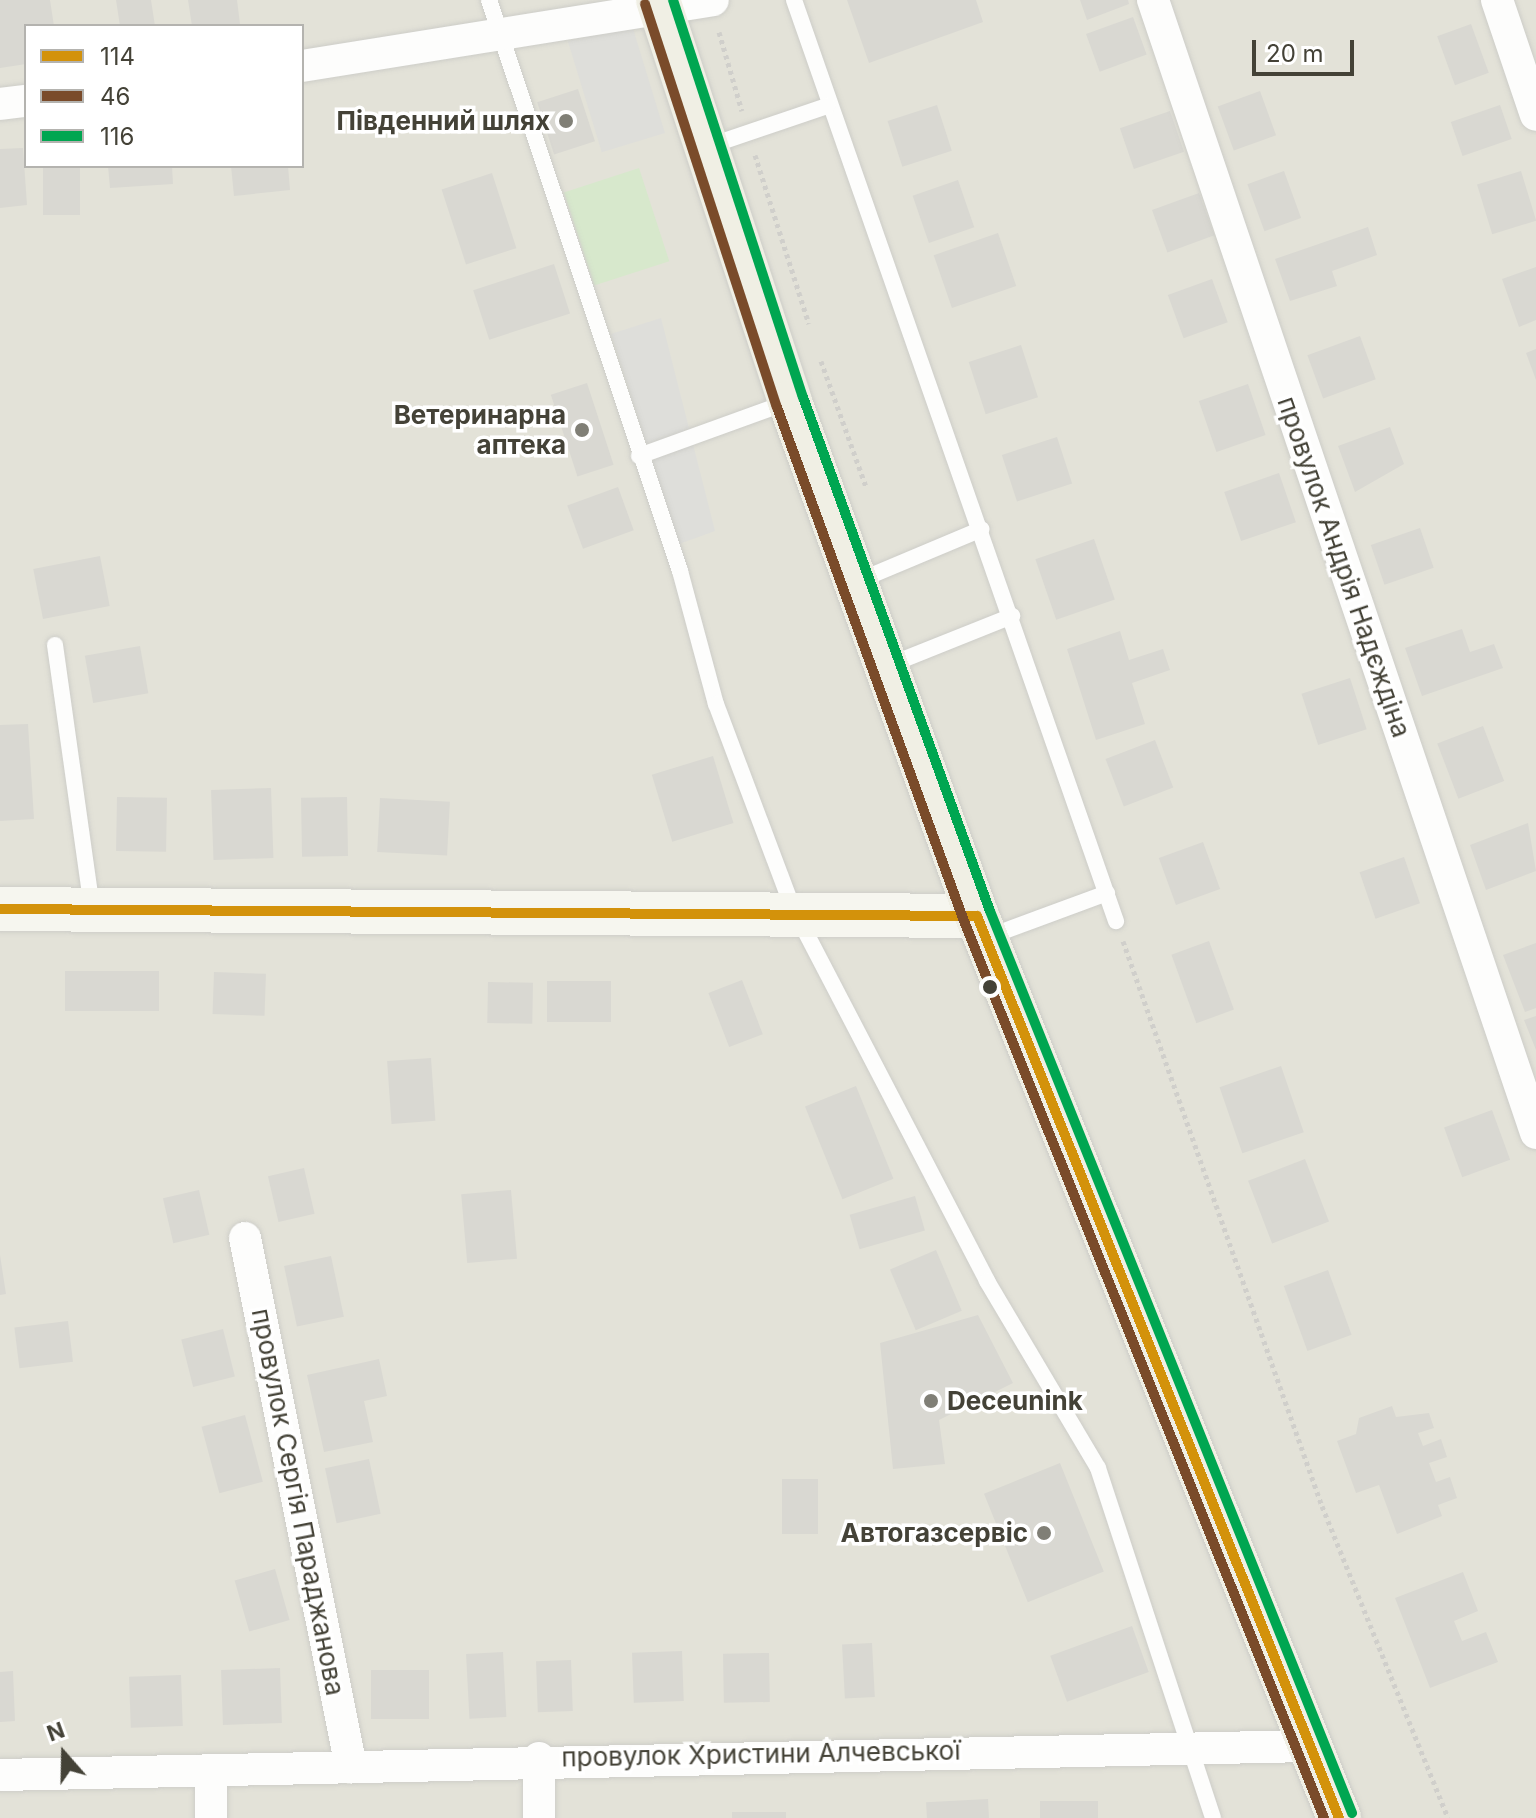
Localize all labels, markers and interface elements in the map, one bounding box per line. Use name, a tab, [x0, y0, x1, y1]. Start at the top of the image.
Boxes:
legend	[24, 24, 304, 168]
scale bar	[1256, 24, 1358, 74]
text: 20 m	[1266, 39, 1324, 68]
text: 114	[100, 42, 135, 71]
text: 46	[100, 82, 130, 111]
place label: Південний шлях	[337, 105, 550, 137]
marker: Південний шлях	[557, 112, 575, 130]
text: 116	[100, 122, 134, 151]
street label: провулок Андрія Надєждіна	[1271, 392, 1417, 742]
place label: Ветеринарна аптека	[394, 399, 566, 460]
marker: Ветеринарна аптека	[573, 421, 591, 439]
unlabelled marker	[982, 979, 998, 995]
street label: провулок Сергія Параджанова	[245, 1306, 351, 1698]
place label: Deceunink	[947, 1385, 1083, 1417]
marker: Deceunink	[922, 1392, 940, 1410]
place label: Автогазсервіс	[841, 1517, 1028, 1549]
marker: Автогазсервіс	[1035, 1524, 1053, 1542]
north arrow	[24, 1714, 104, 1794]
text: N	[43, 1716, 68, 1747]
street label: провулок Христини Алчевської	[561, 1735, 961, 1773]

